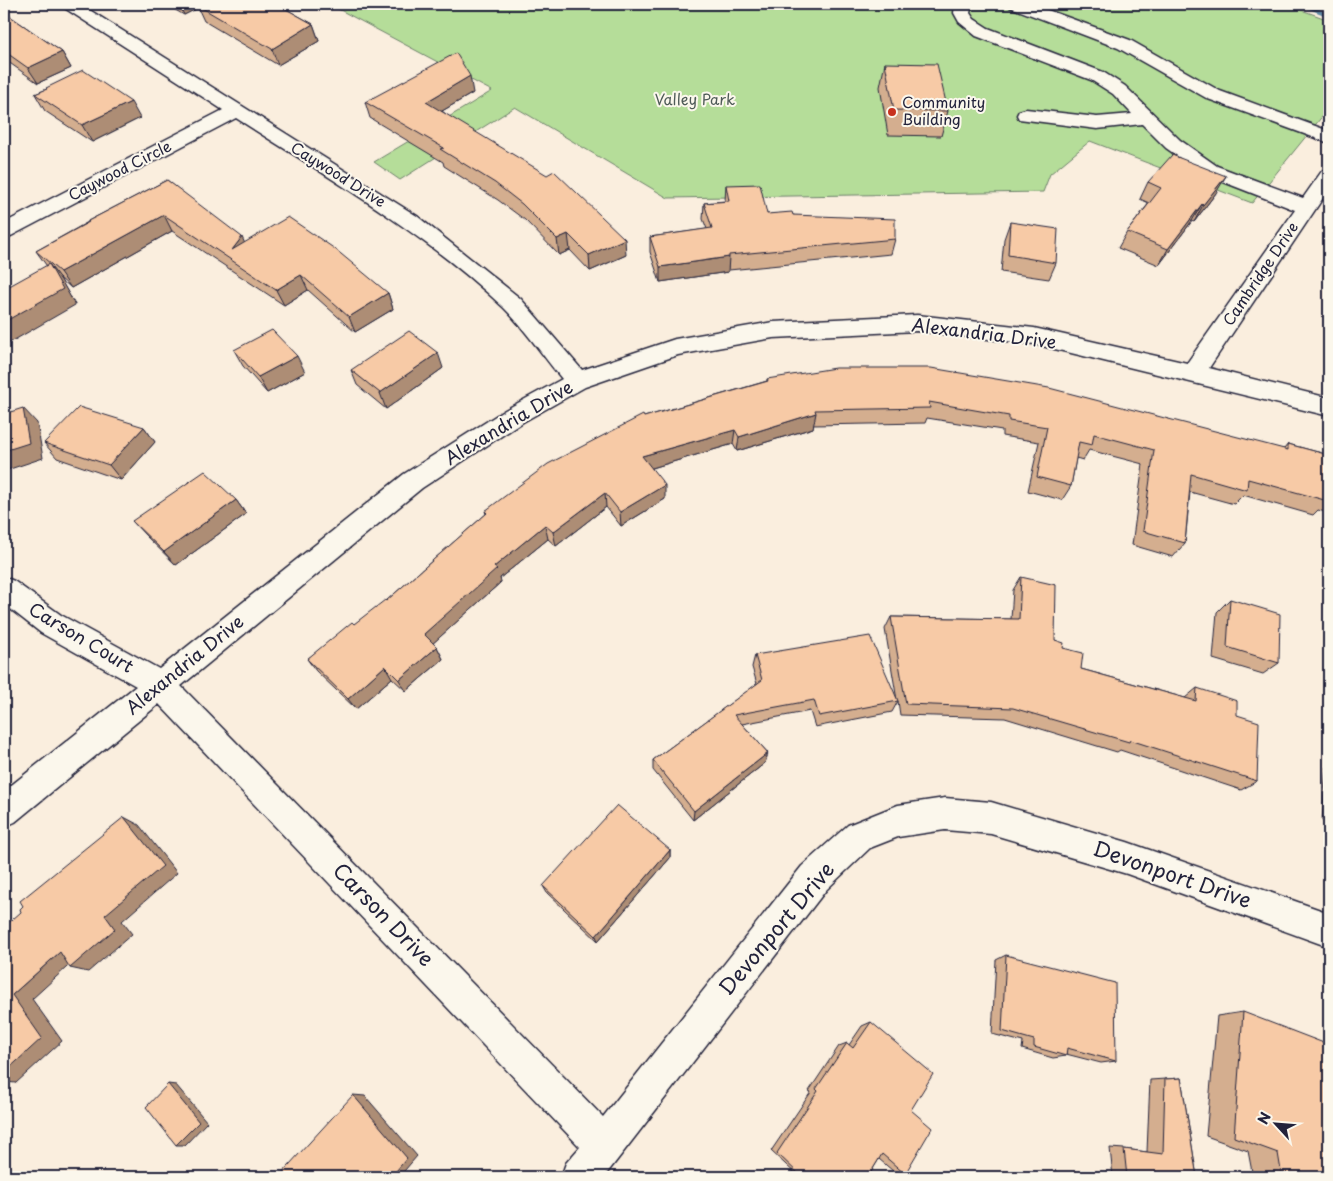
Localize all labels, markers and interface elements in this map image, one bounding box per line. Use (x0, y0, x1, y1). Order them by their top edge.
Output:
park label: Valley Park (655, 87, 735, 110)
place label: Community Building (902, 90, 985, 130)
marker: Community Building (886, 106, 898, 118)
street label: Caywood Circle (64, 134, 175, 206)
street label: Caywood Drive (287, 135, 391, 212)
street label: Cambridge Drive (1216, 217, 1303, 330)
street label: Alexandria Drive (910, 310, 1058, 355)
street label: Alexandria Drive (439, 373, 577, 471)
street label: Carson Court (24, 595, 139, 679)
street label: Alexandria Drive (119, 608, 249, 720)
street label: Devonport Drive (1089, 831, 1256, 915)
street label: Carson Drive (326, 854, 442, 973)
street label: Devonport Drive (710, 854, 841, 1001)
north arrow (1250, 1098, 1300, 1148)
text: N (1252, 1108, 1276, 1128)

